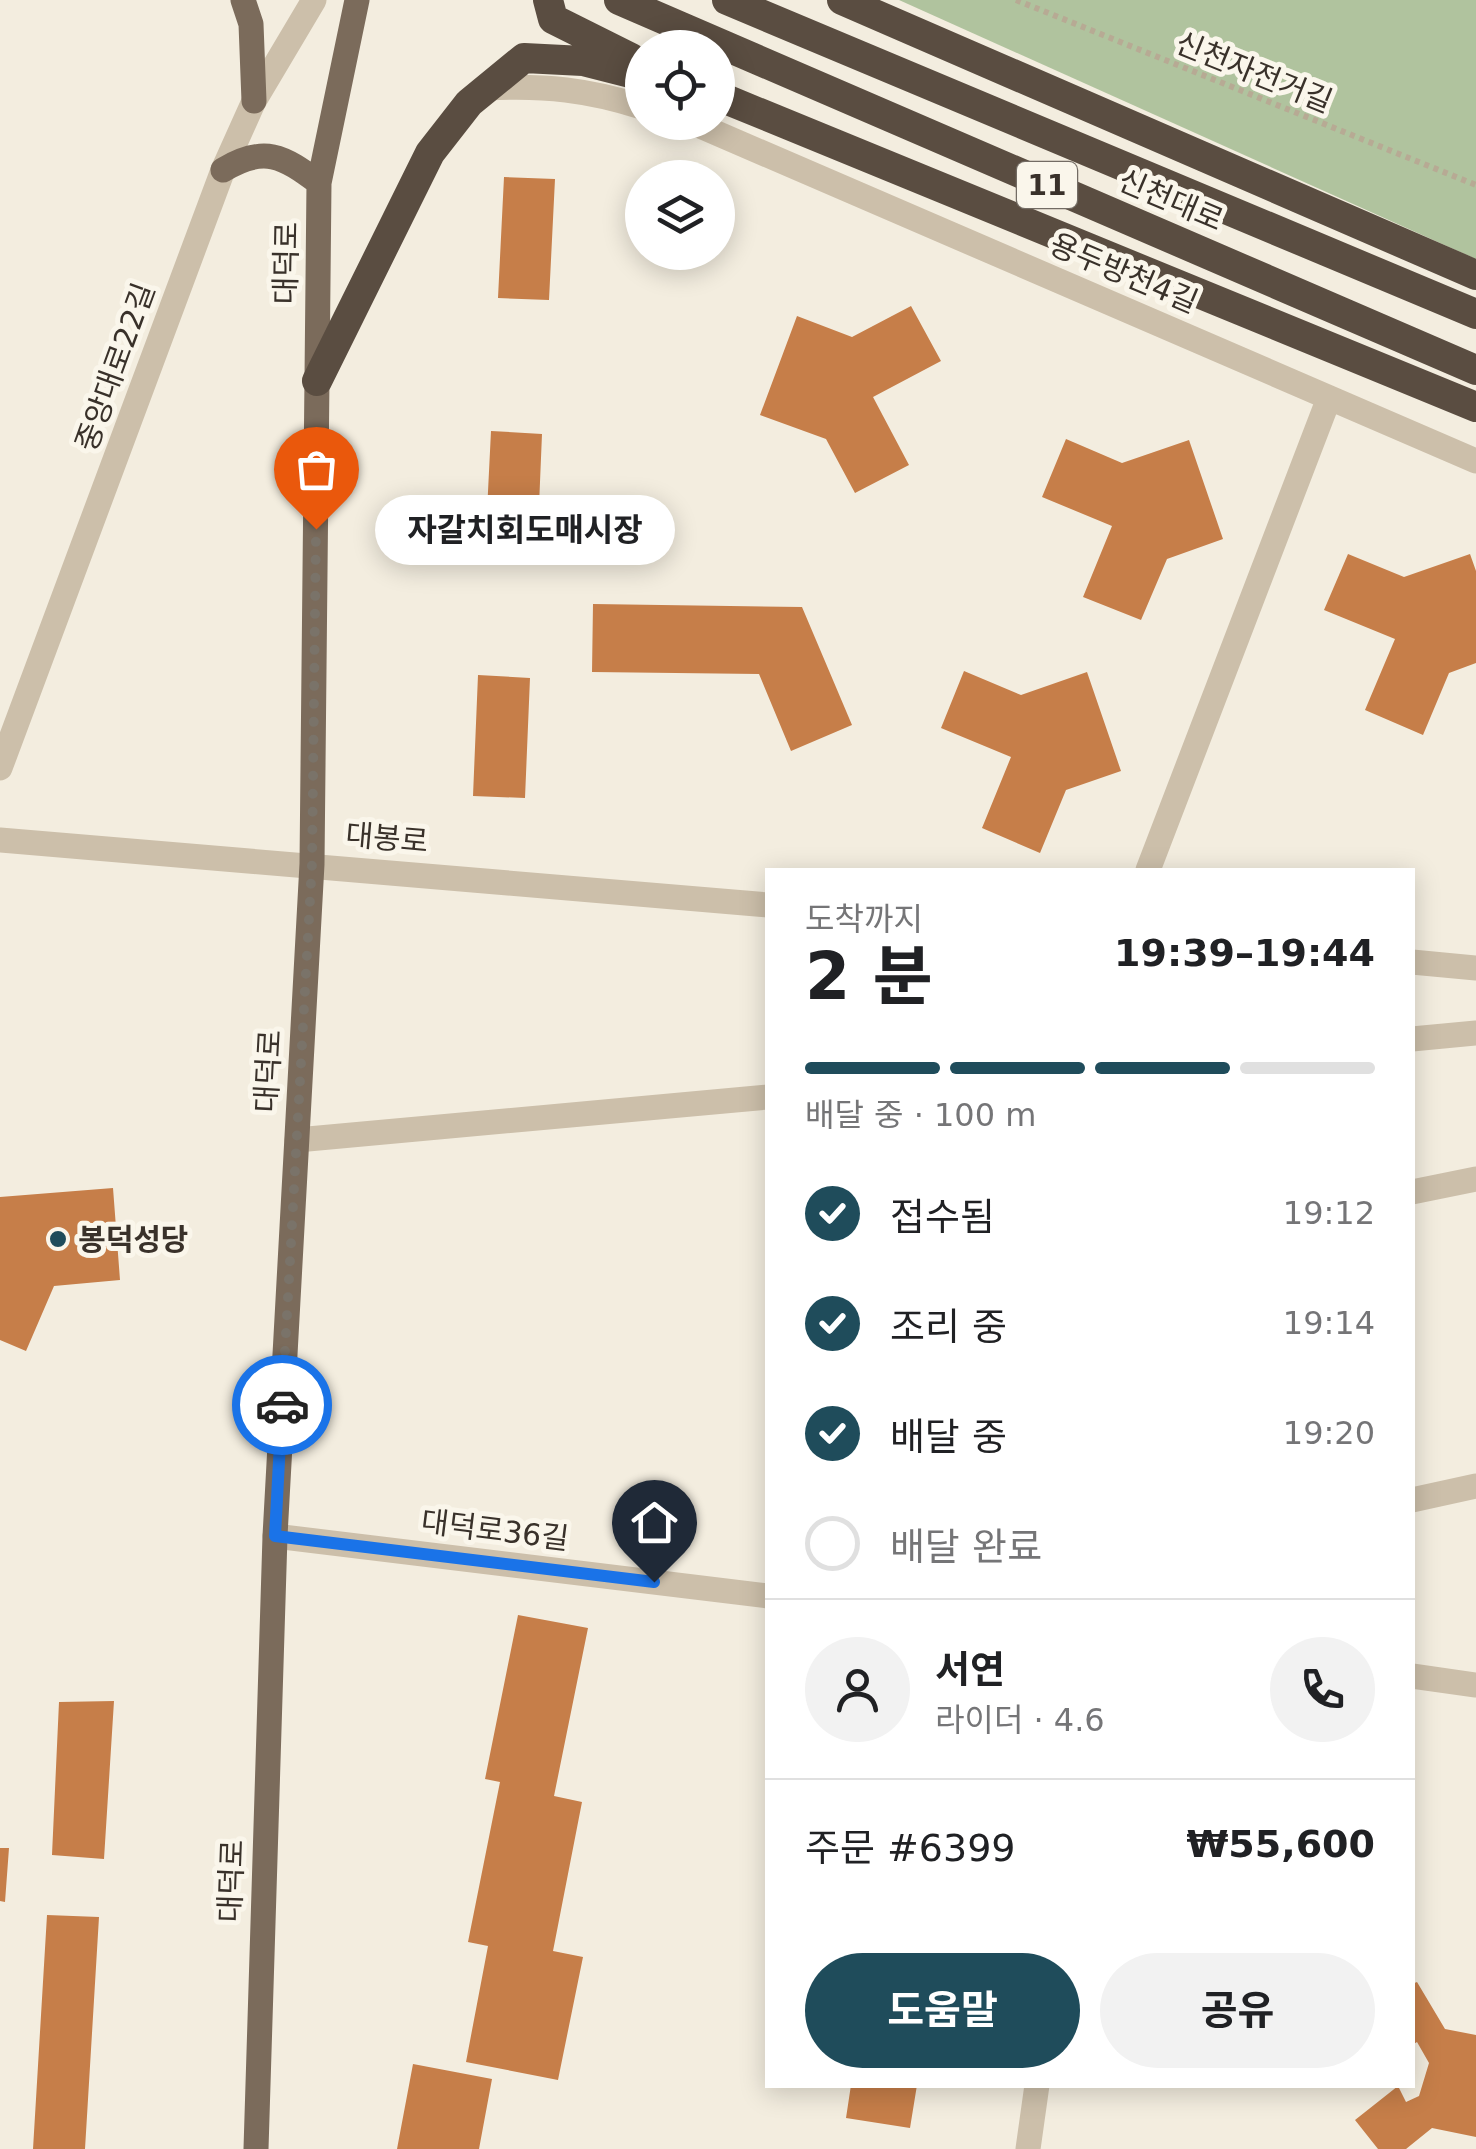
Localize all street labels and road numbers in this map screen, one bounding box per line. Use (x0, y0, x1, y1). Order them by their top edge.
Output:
street label: 신천자전거길 (1171, 25, 1337, 119)
road number: 11 (1017, 162, 1077, 208)
street label: 신천대로 (1113, 162, 1229, 238)
street label: 대덕로 (268, 221, 304, 305)
street label: 용두방천4길 (1045, 226, 1203, 320)
street label: 중앙대로22길 (68, 278, 162, 456)
street label: 대봉로 (344, 817, 430, 859)
street label: 대덕로 (248, 1029, 288, 1113)
street label: 대덕로36길 (419, 1504, 571, 1556)
street label: 대덕로 (212, 1839, 250, 1923)

